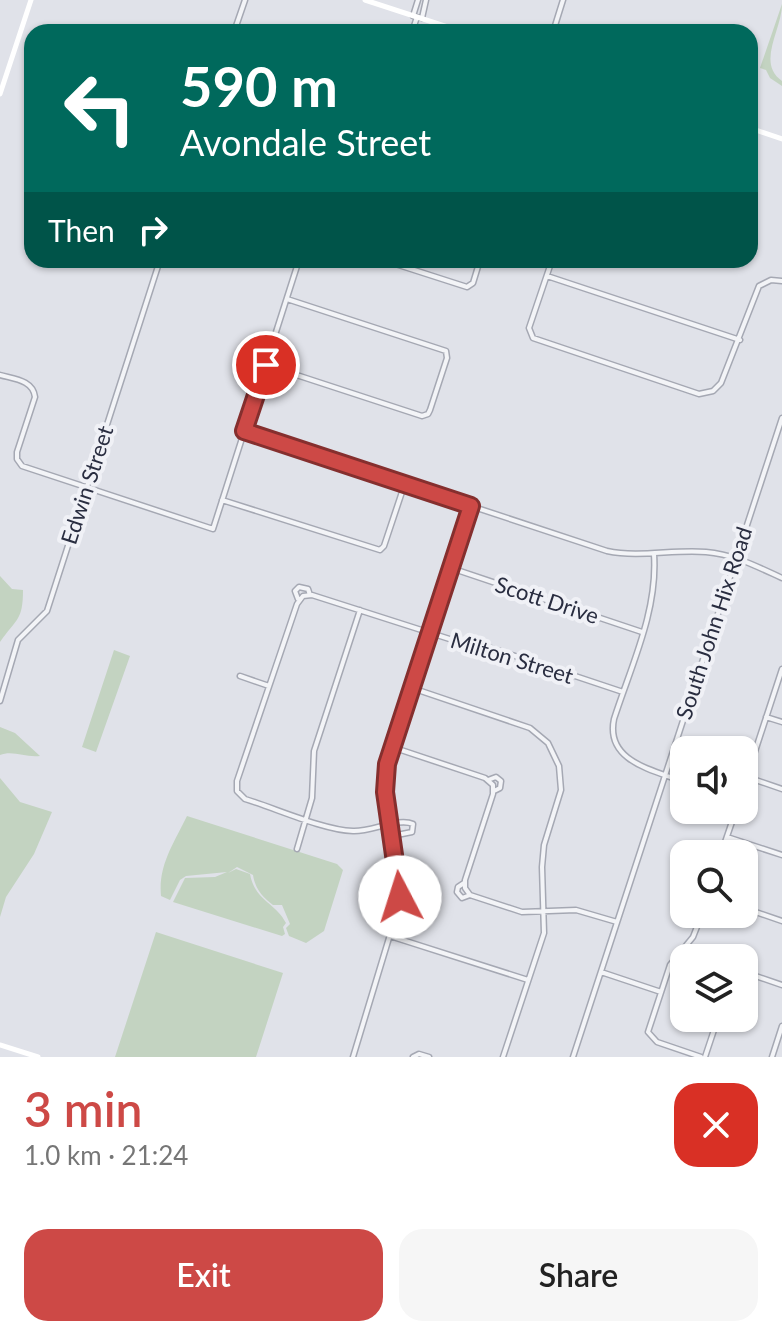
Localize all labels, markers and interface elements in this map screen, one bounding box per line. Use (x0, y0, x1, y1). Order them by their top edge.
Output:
text: 590 m (180, 52, 338, 119)
icon: left (48, 56, 152, 160)
text: Avondale Street (180, 120, 431, 164)
icon: right (131, 208, 175, 252)
text: Then (48, 212, 115, 248)
pin (232, 331, 300, 399)
icon: arrive (244, 343, 288, 387)
street label: Edwin Street (55, 422, 118, 547)
street label: South John Hix Road (670, 523, 757, 722)
street label: Scott Drive (492, 570, 602, 629)
street label: Milton Street (448, 626, 577, 689)
map controls (670, 736, 758, 1032)
button: sound (670, 736, 758, 824)
button: search (670, 840, 758, 928)
position arrow (358, 855, 442, 939)
button: layers (670, 944, 758, 1032)
text: 3 min (24, 1080, 142, 1137)
button: close (674, 1083, 758, 1167)
text: 1.0 km · 21:24 (24, 1139, 188, 1171)
button: Exit (24, 1229, 383, 1321)
button: Share (399, 1229, 758, 1321)

